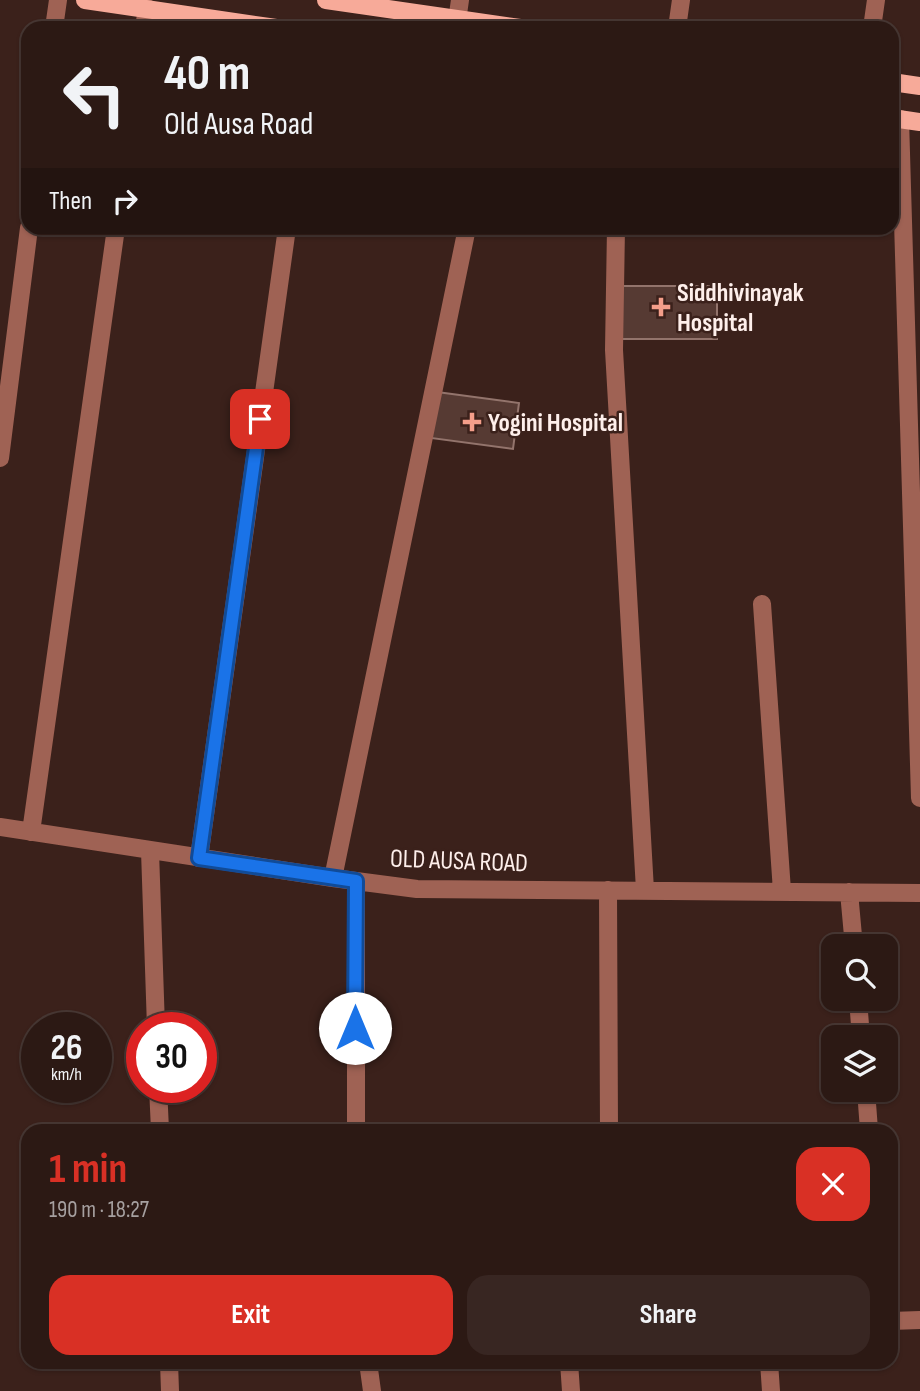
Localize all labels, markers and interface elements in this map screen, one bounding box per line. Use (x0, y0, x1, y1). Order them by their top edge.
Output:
text: 40 m (164, 45, 250, 104)
icon: left (49, 49, 140, 140)
text: Old Ausa Road (164, 105, 313, 144)
icon: right (106, 182, 144, 220)
text: Then (49, 186, 92, 217)
place label: Siddhivinayak Hospital (677, 278, 804, 339)
marker: Siddhivinayak Hospital (651, 297, 671, 317)
pin (230, 389, 290, 449)
icon: arrive (241, 400, 279, 438)
place label: Yogini Hospital (488, 408, 623, 439)
marker: Yogini Hospital (462, 412, 482, 432)
street label: OLD AUSA ROAD (389, 844, 528, 879)
map controls (821, 934, 898, 1102)
button: search (821, 934, 898, 1011)
position arrow (318, 991, 392, 1065)
speed limit sign: 30 (126, 1012, 217, 1103)
button: layers (821, 1025, 898, 1102)
text: 26 (51, 1027, 82, 1070)
text: km/h (51, 1064, 82, 1085)
text: 1 min (49, 1144, 127, 1195)
button: close (796, 1147, 870, 1221)
text: 190 m · 18:27 (49, 1196, 149, 1224)
button: Exit (49, 1275, 453, 1355)
button: Share (467, 1275, 870, 1355)

